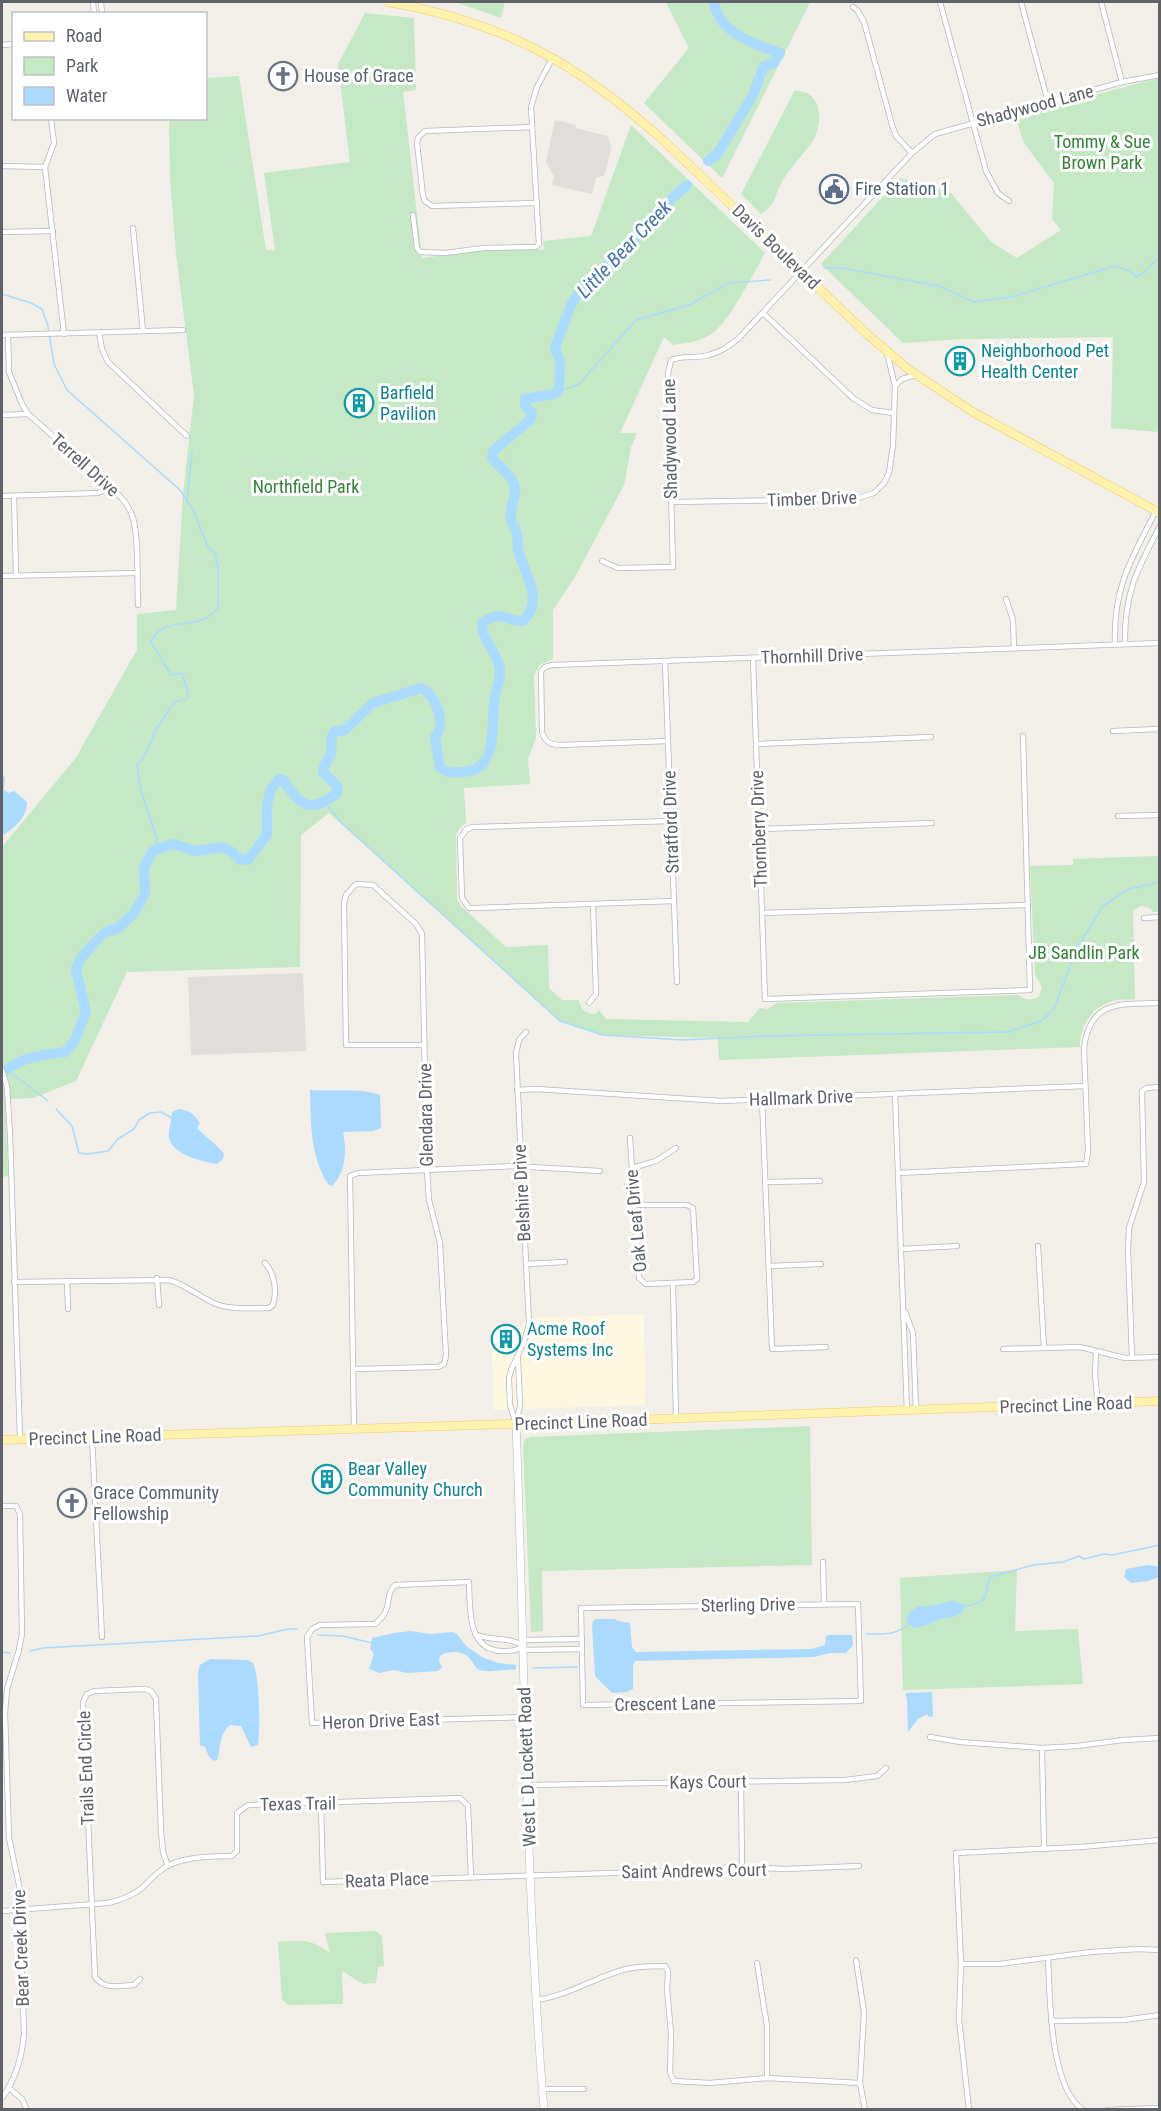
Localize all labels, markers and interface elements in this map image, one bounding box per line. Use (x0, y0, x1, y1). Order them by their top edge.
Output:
legend (12, 12, 207, 120)
text: Road (66, 25, 102, 46)
text: Park (66, 55, 98, 76)
church icon: House of Grace (267, 60, 299, 92)
place label: House of Grace (304, 65, 414, 86)
street label: Shadywood Lane (974, 80, 1096, 131)
text: Water (66, 85, 108, 106)
park label: Tommy & Sue Brown Park (1054, 131, 1150, 173)
public building icon: Fire Station 1 (818, 173, 850, 205)
place label: Fire Station 1 (855, 178, 949, 199)
water label: Little Bear Creek (571, 194, 677, 303)
street label: Davis Boulevard (728, 200, 824, 294)
place label: Neighborhood Pet Health Center (981, 340, 1109, 382)
building icon: Neighborhood Pet Health Center (944, 345, 976, 377)
street label: Shadywood Lane (658, 379, 681, 499)
place label: Barfield Pavilion (380, 382, 436, 424)
building icon: Barfield Pavilion (343, 387, 375, 419)
street label: Terrell Drive (47, 429, 124, 501)
park label: Northfield Park (253, 476, 359, 497)
street label: Timber Drive (767, 486, 857, 511)
street label: Thornhill Drive (760, 643, 864, 668)
street label: Stratford Drive (658, 770, 683, 874)
street label: Thornberry Drive (746, 770, 771, 888)
park label: JB Sandlin Park (1028, 942, 1140, 963)
street label: Glendara Drive (414, 1063, 437, 1167)
street label: Hallmark Drive (749, 1085, 853, 1110)
street label: Belshire Drive (508, 1144, 535, 1242)
street label: Oak Leaf Drive (621, 1169, 650, 1273)
place label: Acme Roof Systems Inc (527, 1318, 613, 1360)
building icon: Acme Roof Systems Inc (490, 1323, 522, 1355)
street label: Precinct Line Road (999, 1392, 1133, 1417)
street label: Precinct Line Road (514, 1409, 648, 1434)
street label: Precinct Line Road (28, 1424, 162, 1449)
place label: Bear Valley Community Church (348, 1458, 483, 1500)
building icon: Bear Valley Community Church (311, 1463, 343, 1495)
place label: Grace Community Fellowship (93, 1482, 219, 1524)
church icon: Grace Community Fellowship (56, 1487, 88, 1519)
street label: Sterling Drive (701, 1593, 795, 1616)
street label: West L D Lockett Road (513, 1687, 540, 1847)
street label: Crescent Lane (614, 1692, 716, 1715)
street label: Heron Drive East (322, 1708, 440, 1733)
street label: Trails End Circle (73, 1711, 98, 1826)
street label: Kays Court (669, 1770, 747, 1793)
street label: Texas Trail (260, 1792, 336, 1815)
street label: Saint Andrews Court (621, 1859, 767, 1882)
street label: Reata Place (345, 1868, 429, 1891)
street label: Bear Creek Drive (8, 1889, 33, 2007)

